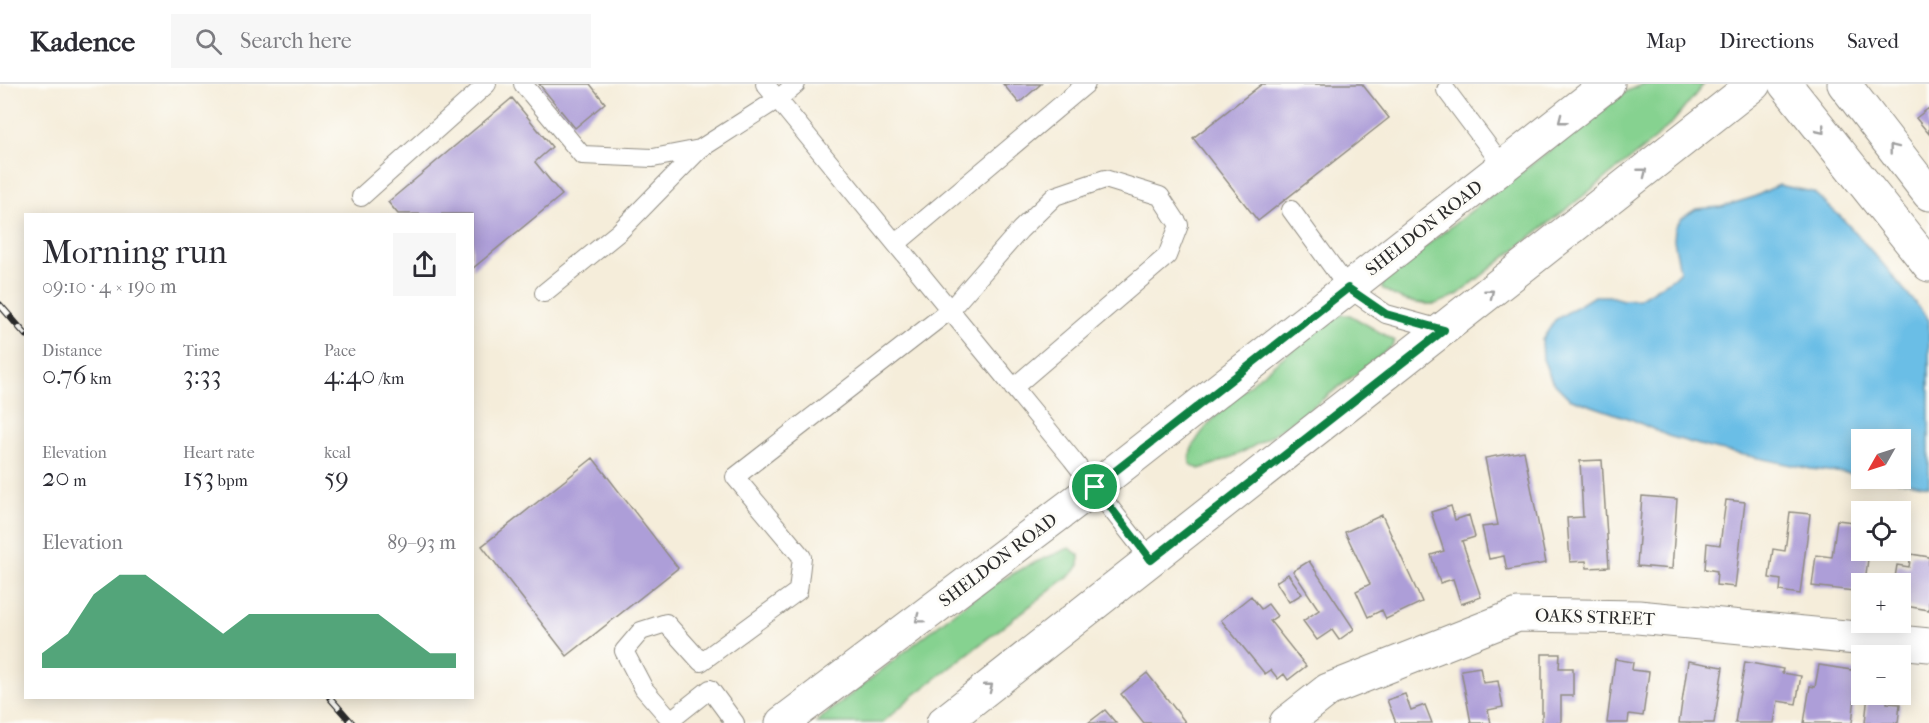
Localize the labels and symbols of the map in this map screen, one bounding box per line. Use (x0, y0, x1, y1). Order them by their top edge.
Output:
one-way arrow (1558, 113, 1569, 124)
one-way arrow (1814, 123, 1825, 134)
one-way arrow (1890, 144, 1901, 155)
one-way arrow (1636, 169, 1647, 180)
street label: SHELDON ROAD (1362, 176, 1487, 281)
one-way arrow (1483, 290, 1494, 301)
north arrow (1851, 429, 1911, 489)
pin (1069, 461, 1120, 512)
street label: SHELDON ROAD (935, 509, 1062, 612)
street label: OAKS STREET (1534, 605, 1656, 630)
one-way arrow (915, 612, 926, 623)
one-way arrow (982, 683, 993, 694)

